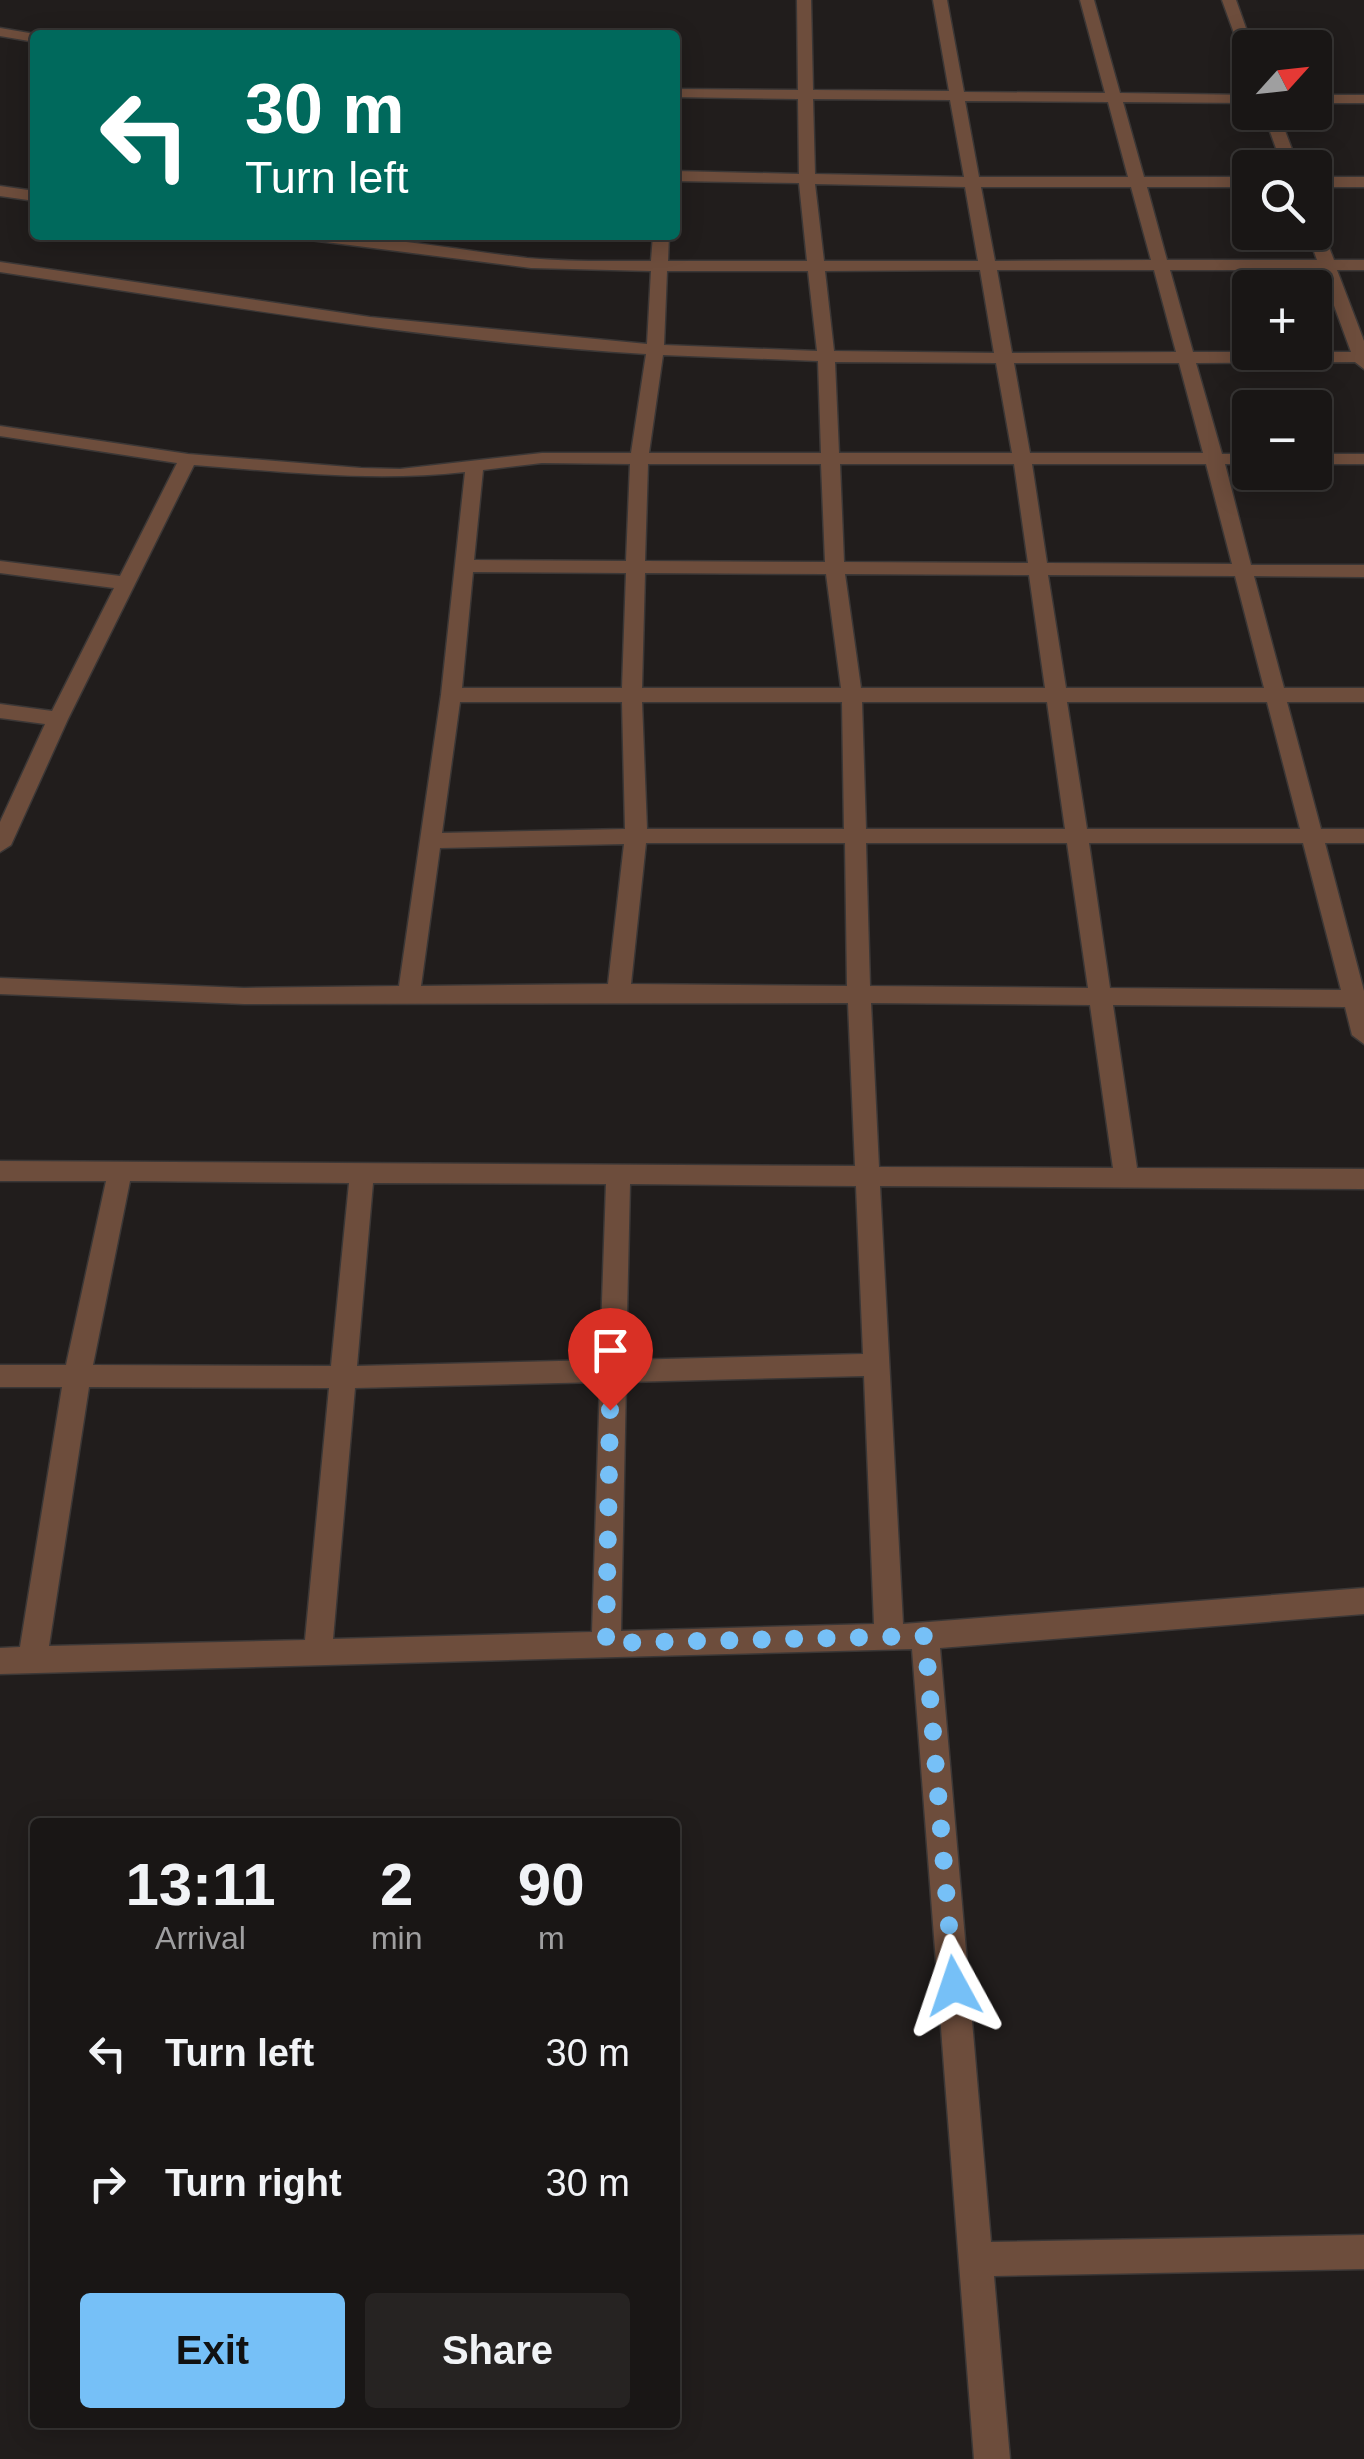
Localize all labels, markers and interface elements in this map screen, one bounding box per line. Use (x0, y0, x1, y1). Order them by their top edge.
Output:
north arrow (1232, 30, 1332, 130)
map controls (1232, 30, 1332, 490)
icon: left (80, 70, 210, 200)
text: 30 m (245, 70, 405, 148)
button: search (1232, 150, 1332, 250)
text: Turn left (245, 152, 408, 203)
button: + (1232, 270, 1332, 370)
button: − (1232, 390, 1332, 490)
pin (568, 1308, 653, 1411)
icon: arrive (583, 1323, 638, 1378)
text: 13:11 (125, 1851, 276, 1918)
text: 2 (380, 1851, 413, 1918)
text: 90 (518, 1851, 585, 1918)
text: Arrival (155, 1920, 246, 1956)
text: min (371, 1920, 422, 1956)
text: m (538, 1920, 565, 1956)
position arrow (902, 1934, 1006, 2038)
icon: left (80, 2026, 135, 2081)
text: Turn left (165, 2032, 314, 2074)
text: 30 m (546, 2032, 630, 2074)
icon: right (80, 2156, 135, 2211)
text: Turn right (165, 2162, 342, 2204)
text: 30 m (546, 2162, 630, 2204)
button: Exit (80, 2293, 345, 2408)
button: Share (365, 2293, 630, 2408)

